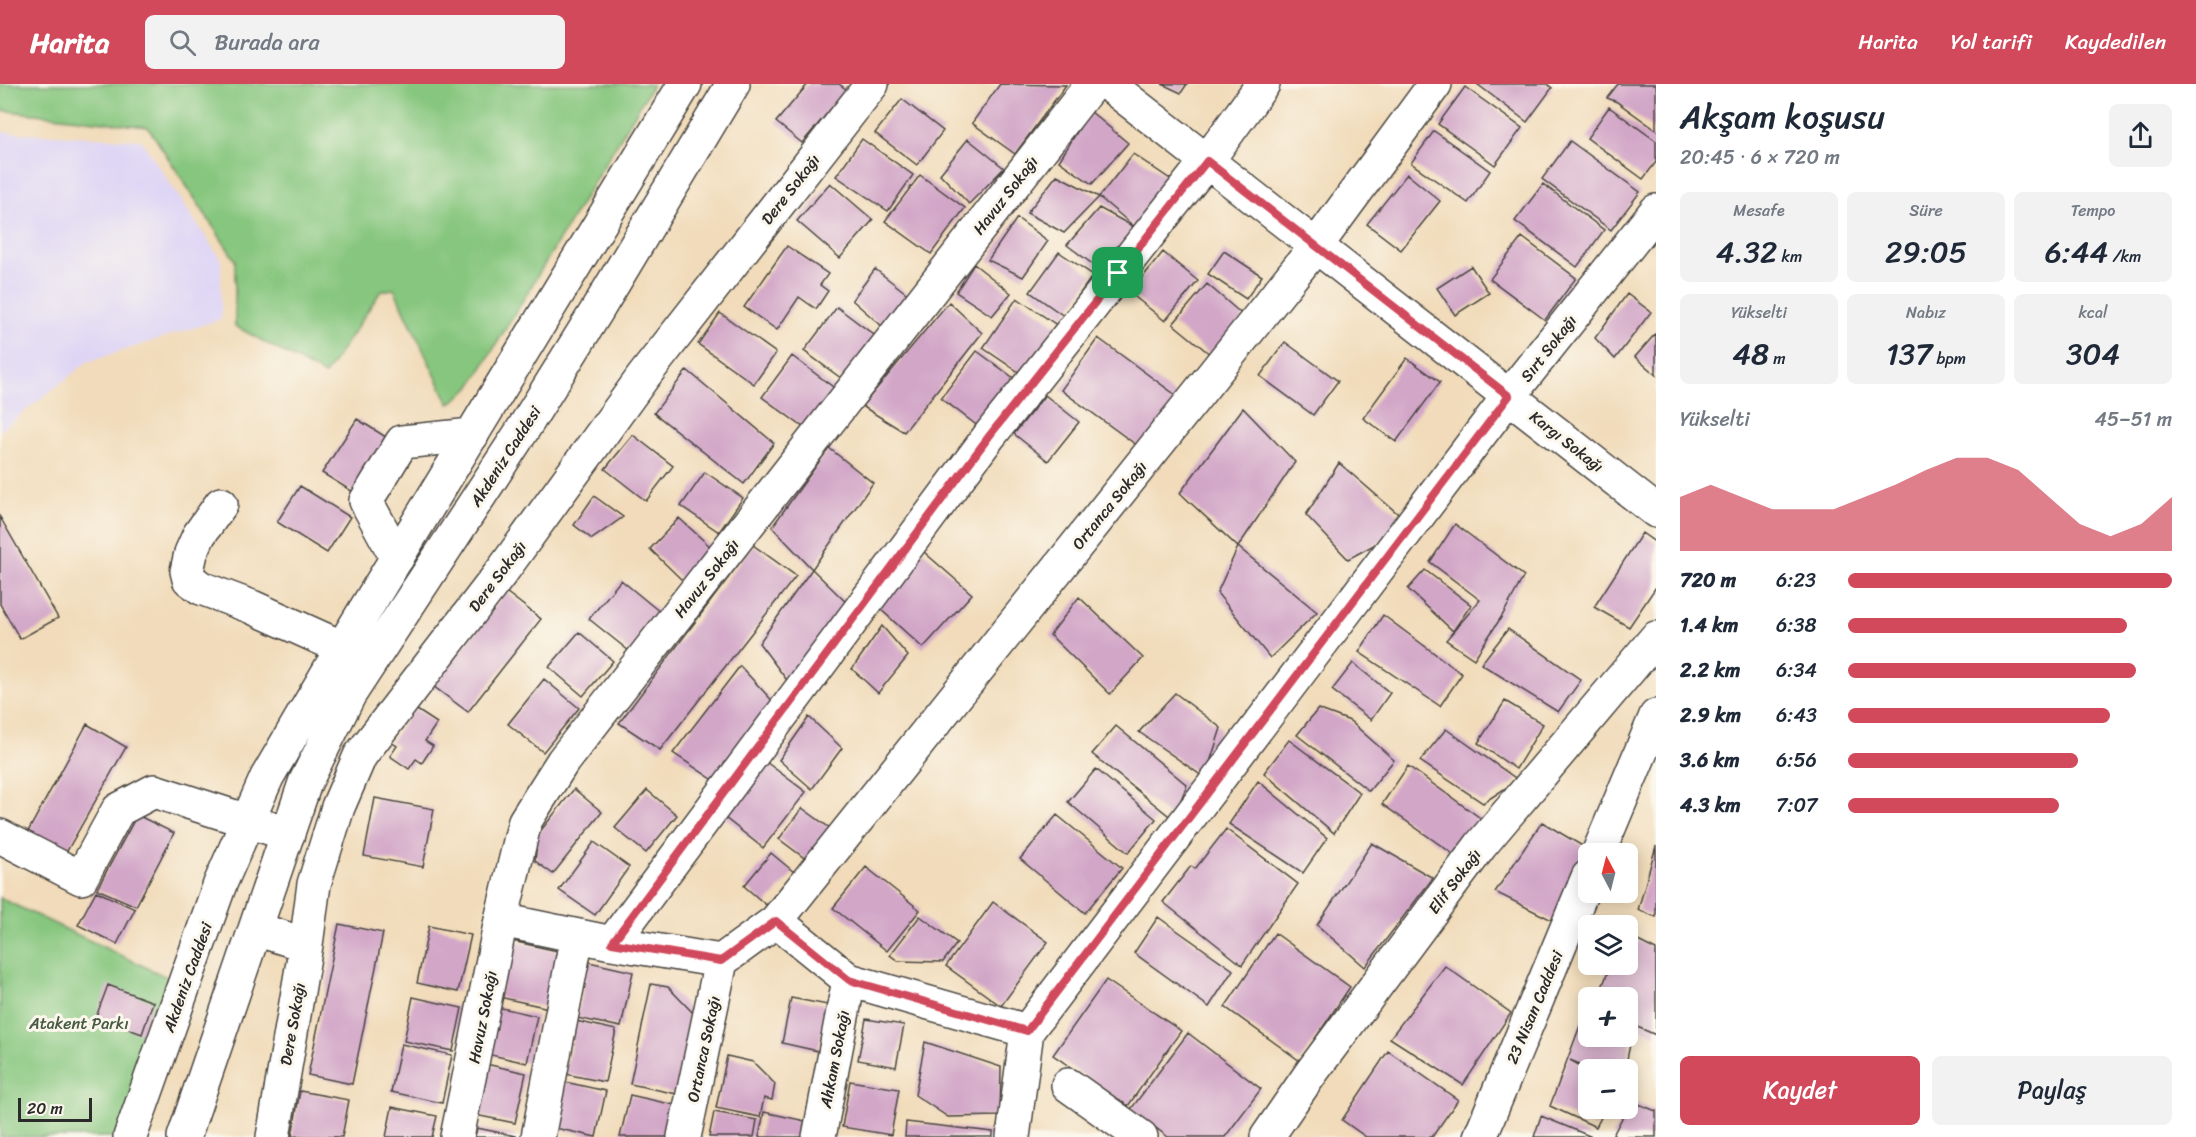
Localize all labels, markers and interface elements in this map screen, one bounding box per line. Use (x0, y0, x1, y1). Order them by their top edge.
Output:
search box (145, 15, 565, 69)
text: Harita (30, 18, 109, 67)
text: Burada ara (214, 23, 320, 62)
text: Harita (1858, 23, 1918, 61)
text: Yol tarifi (1951, 23, 2032, 61)
text: Kaydedilen (2065, 23, 2166, 61)
icon: search (166, 26, 199, 59)
text: Akşam koşusu (1680, 88, 1885, 146)
button: share (2109, 104, 2172, 167)
text: 20:45 · 6 × 720 m (1680, 140, 1840, 175)
street label: Dere Sokağı (753, 147, 828, 231)
street label: Havuz Sokağı (965, 149, 1046, 241)
text: Mesafe (1733, 196, 1785, 225)
text: Süre (1909, 196, 1943, 225)
text: Tempo (2071, 196, 2115, 225)
text: 4.32 (1716, 225, 1777, 279)
text: 29:05 (1885, 225, 1967, 279)
text: 6:44 (2045, 225, 2108, 279)
text: km (1777, 242, 1802, 271)
text: /km (2108, 242, 2141, 271)
pin (1092, 247, 1143, 298)
icon: arrive (1101, 256, 1134, 289)
text: Yükselti (1731, 298, 1787, 327)
text: Nabız (1906, 298, 1946, 327)
text: kcal (2078, 298, 2108, 327)
street label: Sırt Sokağı (1513, 308, 1584, 389)
text: 48 (1732, 327, 1769, 381)
text: 137 (1886, 327, 1932, 381)
text: 304 (2066, 327, 2120, 381)
text: m (1769, 344, 1786, 373)
text: bpm (1932, 344, 1966, 373)
street label: Akdeniz Caddesi (461, 400, 549, 513)
text: Yükselti (1680, 402, 1750, 437)
text: 45–51 m (2095, 402, 2172, 437)
street label: Kargı Sokağı (1523, 403, 1610, 480)
street label: Ortanca Sokağı (1064, 454, 1155, 556)
street label: Havuz Sokağı (666, 532, 747, 624)
street label: Dere Sokağı (461, 534, 534, 618)
text: 720 m (1680, 563, 1736, 598)
text: 6:23 (1776, 563, 1816, 598)
text: 1.4 km (1680, 608, 1738, 643)
text: 6:38 (1776, 608, 1816, 643)
text: 2.2 km (1680, 653, 1740, 688)
text: 6:34 (1776, 653, 1817, 688)
text: 2.9 km (1680, 698, 1741, 733)
text: 6:43 (1776, 698, 1817, 733)
text: 3.6 km (1680, 743, 1740, 778)
text: 6:56 (1776, 743, 1817, 778)
text: 4.3 km (1680, 788, 1741, 823)
text: 7:07 (1776, 788, 1818, 823)
street label: Elif Sokağı (1420, 842, 1489, 920)
north arrow (1578, 843, 1638, 903)
map controls (1578, 843, 1638, 1119)
button: layers (1578, 915, 1638, 975)
street label: Akdeniz Caddesi (154, 917, 221, 1037)
street label: 23 Nisan Caddesi (1498, 945, 1572, 1068)
street label: Havuz Sokağı (459, 968, 506, 1066)
street label: Dere Sokağı (271, 980, 314, 1068)
button: + (1578, 987, 1638, 1047)
street label: Ortanca Sokağı (678, 993, 729, 1105)
street label: Ahkam Sokağı (811, 1008, 858, 1111)
park label: Atakent Parkı (28, 1009, 129, 1038)
button: Kaydet (1680, 1056, 1920, 1125)
button: Paylaş (1932, 1056, 2172, 1125)
button: − (1578, 1059, 1638, 1119)
text: 20 m (27, 1094, 63, 1123)
scale bar (18, 1095, 92, 1122)

